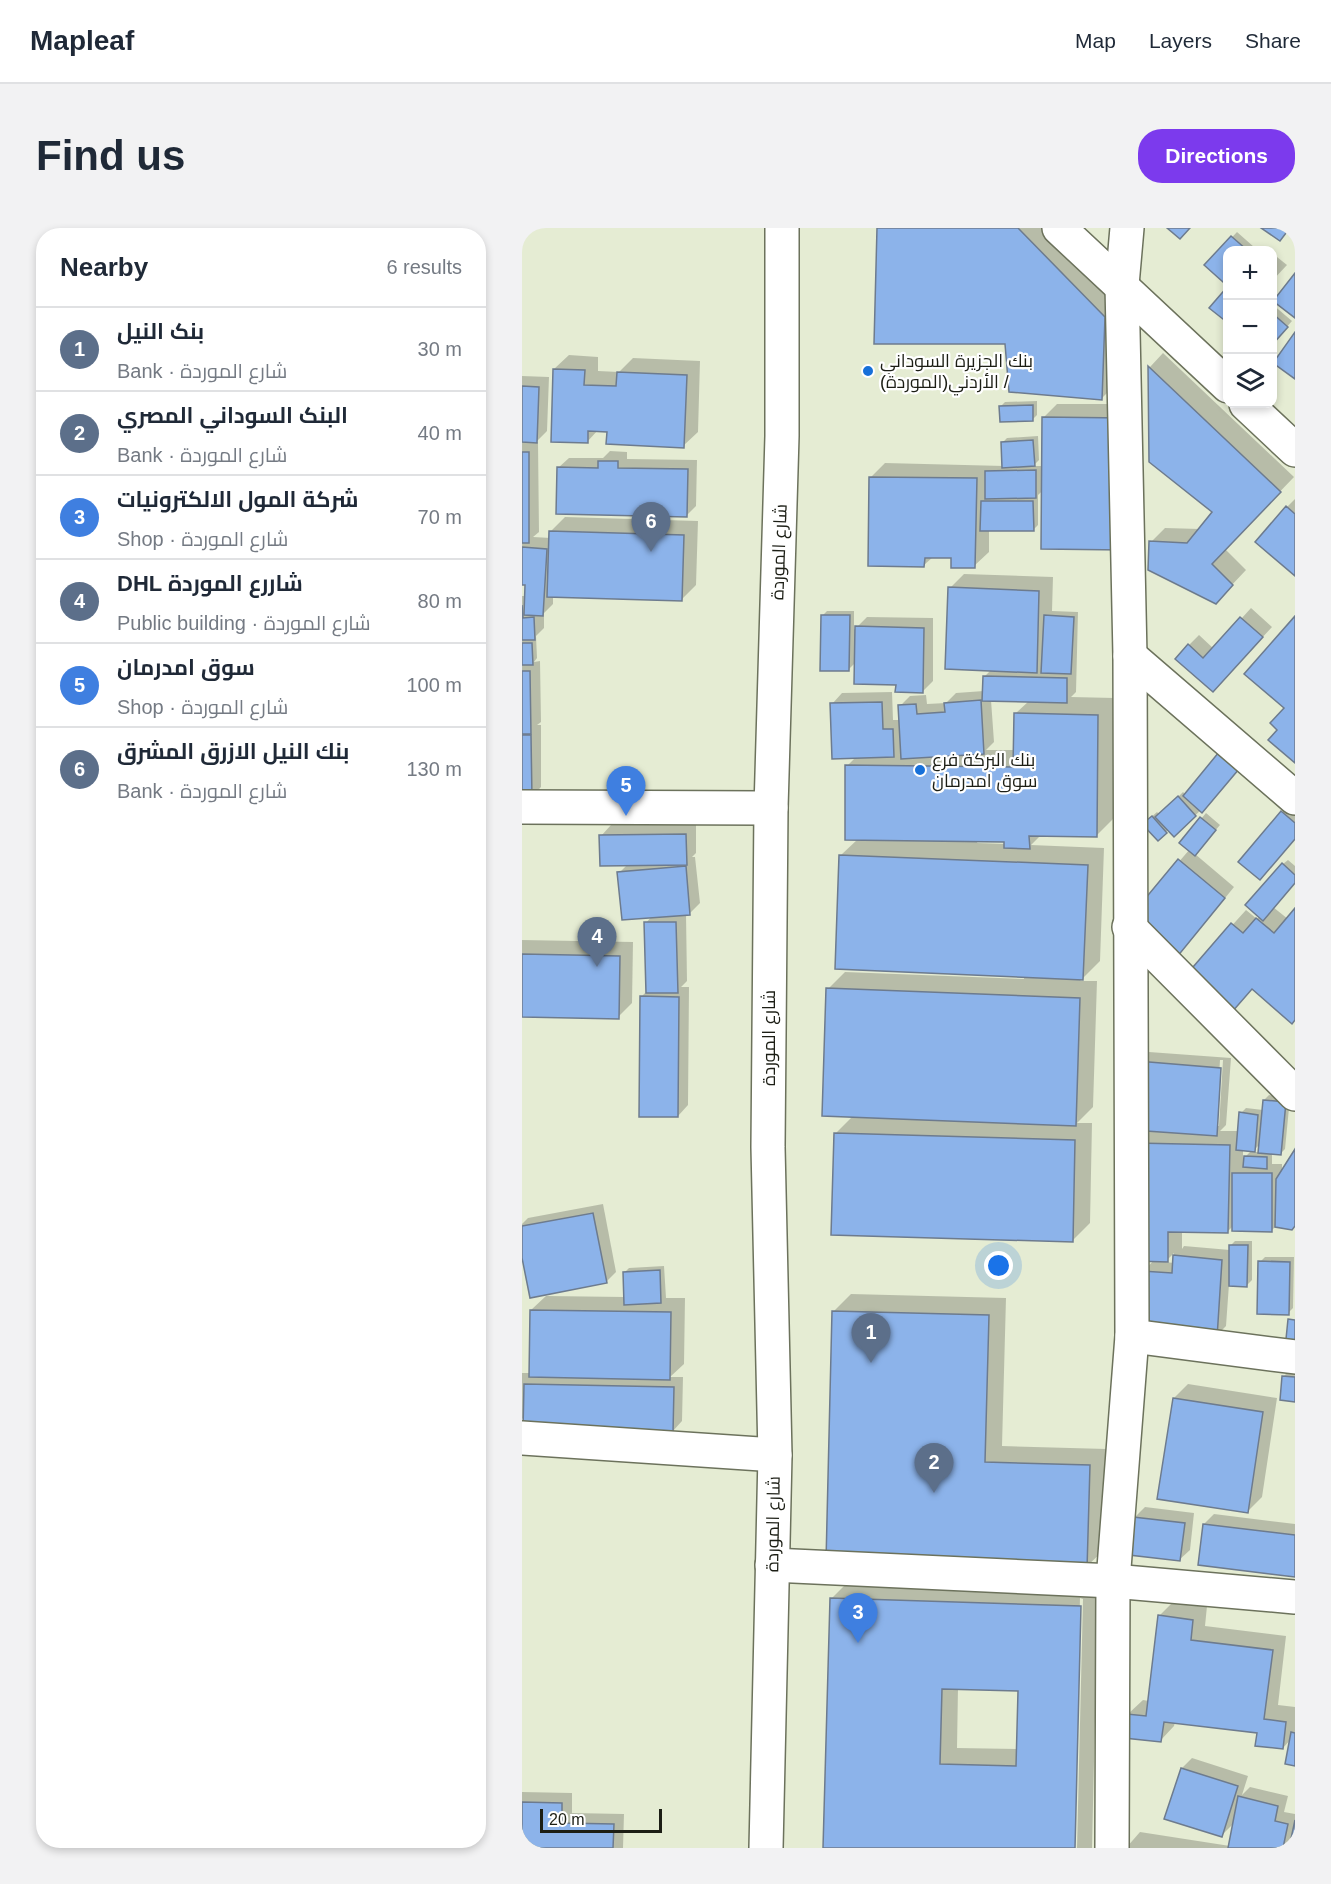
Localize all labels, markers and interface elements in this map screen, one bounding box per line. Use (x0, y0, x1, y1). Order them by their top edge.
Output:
text: Mapleaf (30, 25, 134, 56)
text: Map (1075, 29, 1116, 52)
text: Layers (1149, 29, 1212, 52)
text: Share (1245, 29, 1301, 52)
button: Directions (1138, 129, 1295, 183)
text: Find us (36, 132, 185, 179)
map controls (1223, 246, 1277, 408)
button: + (1223, 246, 1277, 300)
text: Nearby (60, 252, 148, 282)
text: 6 results (386, 256, 462, 278)
button: − (1223, 300, 1277, 354)
text: بنک النيل (117, 319, 204, 344)
text: 1 (74, 338, 85, 360)
text: 30 m (418, 338, 462, 360)
place label: بنك الجزيرة السوداني الأردني(الموردة) / (880, 351, 1033, 396)
button: layers (1223, 354, 1277, 408)
text: Bank · شارع الموردة (117, 360, 287, 382)
marker: بنك الجزيرة السوداني الأردني(الموردة) / (861, 364, 875, 378)
text: البنک السوداني المصري (117, 403, 348, 428)
text: 2 (74, 422, 85, 444)
text: 40 m (418, 422, 462, 444)
text: Bank · شارع الموردة (117, 444, 287, 466)
text: شركة المول الالكترونيات (117, 487, 358, 512)
pin: 6 (632, 502, 670, 552)
street label: شارع الموردة (767, 504, 793, 600)
text: 3 (74, 506, 85, 528)
text: 70 m (418, 506, 462, 528)
text: Shop · شارع الموردة (117, 528, 288, 550)
text: DHL شاررع الموردة (117, 571, 303, 596)
text: 4 (74, 590, 85, 612)
text: 80 m (418, 590, 462, 612)
text: Public building · شارع الموردة (117, 612, 371, 634)
text: سوق امدرمان (117, 655, 255, 680)
text: 5 (74, 674, 85, 696)
text: 100 m (406, 674, 462, 696)
text: Shop · شارع الموردة (117, 696, 288, 718)
text: بنك النيل الازرق المشرق (117, 739, 350, 764)
place label: بنك البركة فرع سوق امدرمان (932, 750, 1037, 793)
text: 6 (74, 758, 85, 780)
text: 130 m (406, 758, 462, 780)
marker: بنك البركة فرع سوق امدرمان (913, 763, 927, 777)
pin: 5 (606, 766, 646, 816)
text: Bank · شارع الموردة (117, 780, 287, 802)
pin: 4 (578, 918, 616, 967)
street label: شارع الموردة (759, 990, 781, 1086)
your location (984, 1251, 1013, 1280)
pin: 1 (852, 1314, 890, 1363)
pin: 2 (914, 1444, 954, 1493)
street label: شارع الموردة (762, 1476, 786, 1572)
pin: 3 (838, 1594, 878, 1643)
scale bar (540, 1806, 662, 1834)
text: 20 m (549, 1811, 585, 1828)

